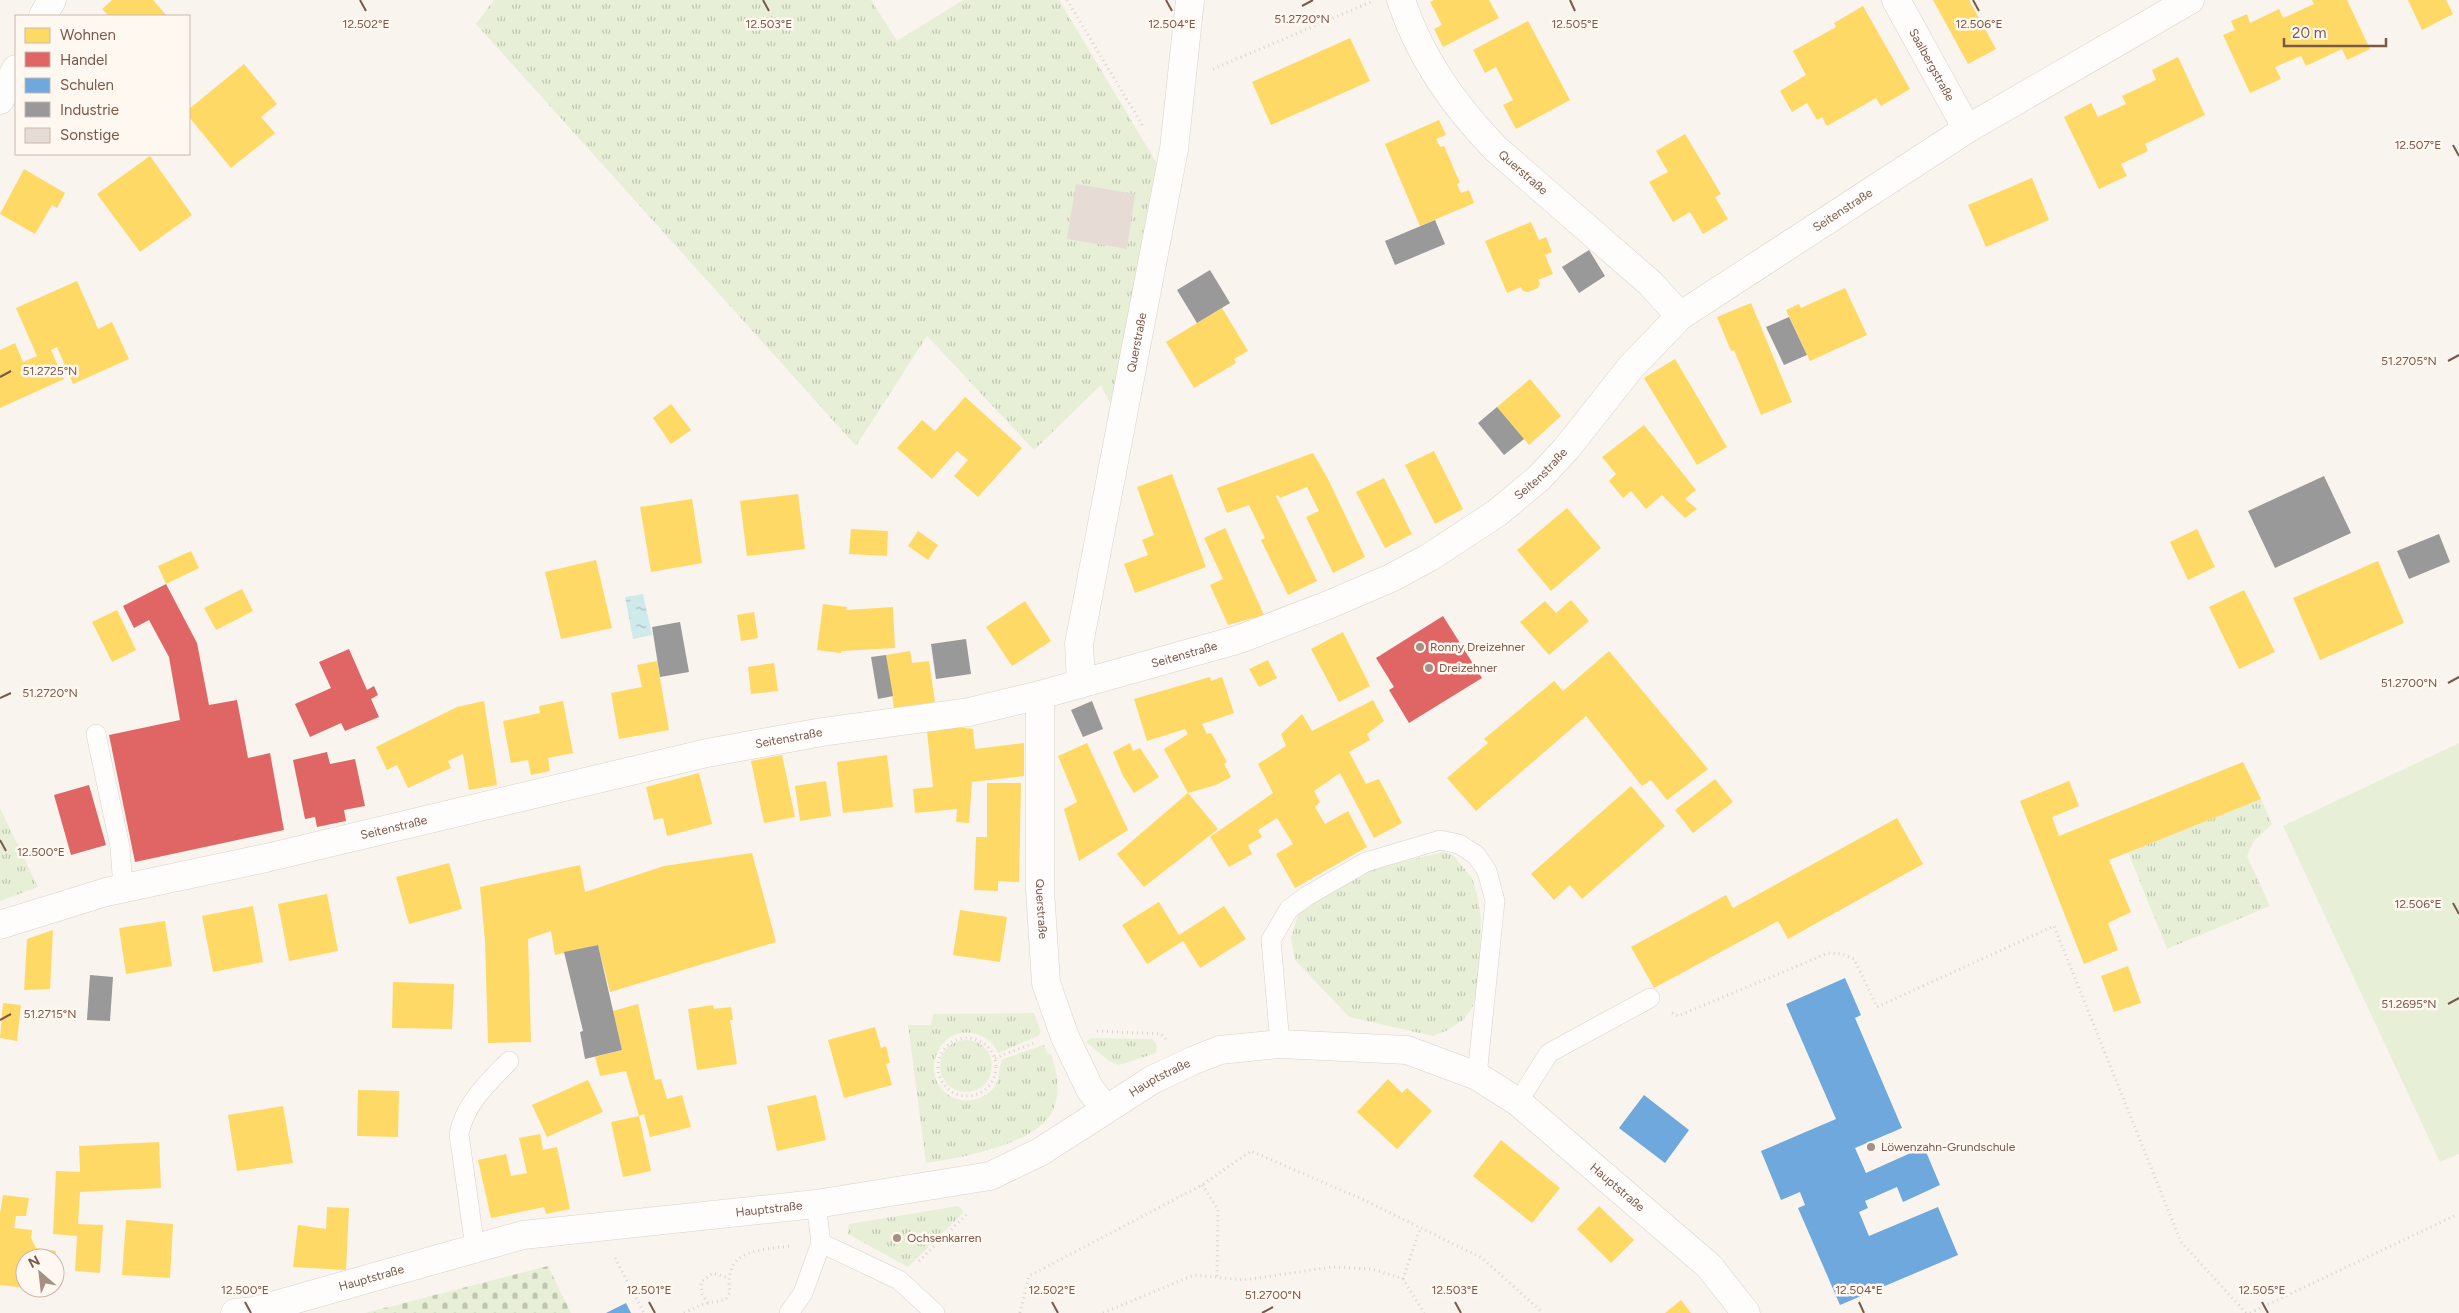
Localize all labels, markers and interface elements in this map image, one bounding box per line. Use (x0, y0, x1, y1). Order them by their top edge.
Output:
text: 51.2720°N (1274, 12, 1330, 26)
legend (15, 15, 190, 155)
scale bar (2284, 15, 2386, 47)
text: 12.502°E (343, 17, 390, 31)
text: 12.503°E (746, 17, 792, 31)
text: 12.504°E (1148, 17, 1196, 31)
text: 12.505°E (1551, 17, 1599, 31)
text: 12.506°E (1955, 17, 2003, 31)
text: 20 m (2292, 24, 2326, 42)
text: Wohnen (60, 26, 116, 44)
street label: Saalbergstraße (1906, 26, 1957, 104)
text: Handel (60, 51, 108, 69)
text: Schulen (60, 76, 114, 94)
text: Industrie (60, 101, 119, 119)
text: Sonstige (60, 126, 119, 144)
text: 12.507°E (2395, 138, 2441, 152)
street label: Querstraße (1496, 147, 1551, 198)
street label: Seitenstraße (1810, 185, 1875, 234)
street label: Querstraße (1124, 311, 1150, 374)
text: 51.2705°N (2381, 354, 2437, 368)
text: 51.2725°N (23, 364, 77, 378)
street label: Seitenstraße (1511, 445, 1570, 503)
street label: Seitenstraße (1150, 639, 1219, 671)
place label: Ronny Dreizehner (1430, 640, 1525, 654)
marker: Ronny Dreizehner (1414, 641, 1426, 653)
place label: Dreizehner (1439, 661, 1497, 675)
marker: Dreizehner (1423, 662, 1435, 674)
text: 51.2700°N (2381, 676, 2437, 690)
text: 51.2720°N (22, 686, 78, 700)
street label: Seitenstraße (754, 725, 824, 751)
street label: Seitenstraße (359, 813, 429, 842)
text: 12.500°E (17, 845, 65, 859)
street label: Querstraße (1033, 879, 1050, 940)
text: 12.506°E (2394, 897, 2442, 911)
text: 51.2695°N (2381, 997, 2437, 1011)
text: 51.2715°N (23, 1007, 77, 1021)
street label: Hauptstraße (1127, 1056, 1193, 1100)
place label: Löwenzahn-Grundschule (1881, 1140, 2016, 1154)
marker: Löwenzahn-Grundschule (1865, 1141, 1877, 1153)
street label: Hauptstraße (1587, 1160, 1648, 1215)
street label: Hauptstraße (735, 1198, 804, 1219)
place label: Ochsenkarren (907, 1231, 982, 1245)
marker: Ochsenkarren (891, 1232, 903, 1244)
north arrow (15, 1248, 65, 1298)
text: N (25, 1252, 43, 1272)
street label: Hauptstraße (337, 1262, 406, 1294)
text: 12.500°E (221, 1283, 269, 1297)
text: 12.501°E (626, 1283, 672, 1297)
text: 12.502°E (1029, 1283, 1076, 1297)
text: 12.503°E (1432, 1283, 1478, 1297)
text: 12.504°E (1835, 1283, 1883, 1297)
text: 12.505°E (2238, 1283, 2286, 1297)
text: 51.2700°N (1245, 1288, 1301, 1302)

